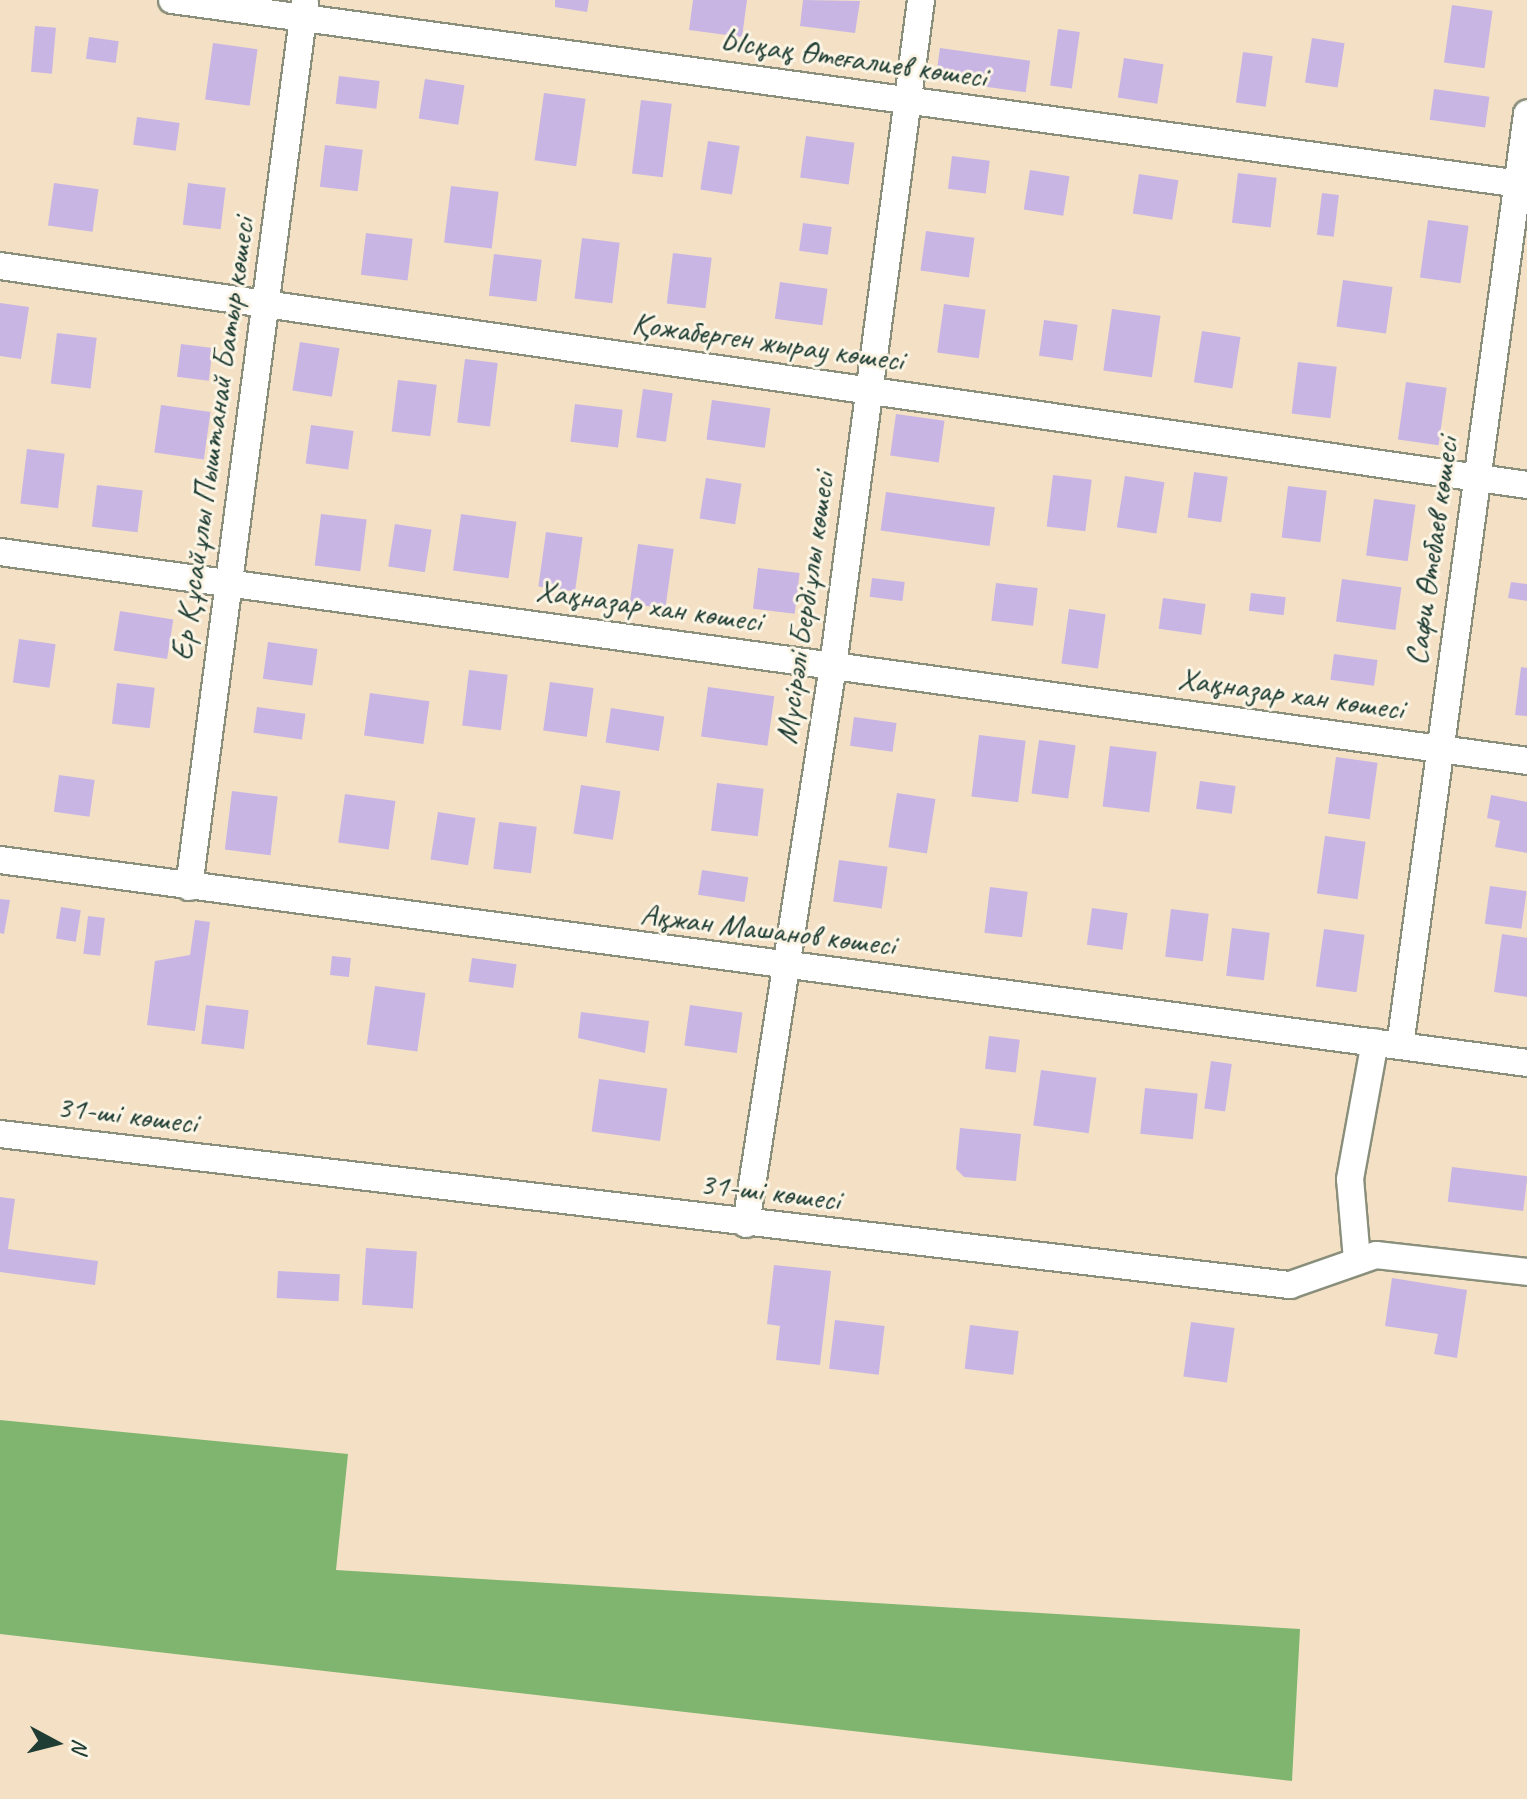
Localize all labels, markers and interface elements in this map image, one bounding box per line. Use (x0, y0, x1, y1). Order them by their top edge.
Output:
street label: Ысқақ Өтеғалиев көшесі (719, 21, 989, 97)
street label: Ер Құсайұлы Пыштанай Батыр көшесі (163, 215, 263, 663)
street label: Қожаберген жырау көшесі (628, 304, 908, 380)
street label: Сафи Өтебаев көшесі (1397, 434, 1467, 668)
street label: Мүсірәлі Бердіұлы көшесі (767, 470, 843, 746)
street label: Хақназар хан көшесі (533, 571, 765, 641)
street label: Хақназар хан көшесі (1175, 659, 1407, 729)
street label: Ақжан Машанов көшесі (637, 895, 899, 965)
street label: 31-ші көшесі (54, 1087, 200, 1143)
street label: 31-ші көшесі (697, 1164, 843, 1220)
north arrow (16, 1703, 96, 1783)
text: N (65, 1737, 95, 1754)

